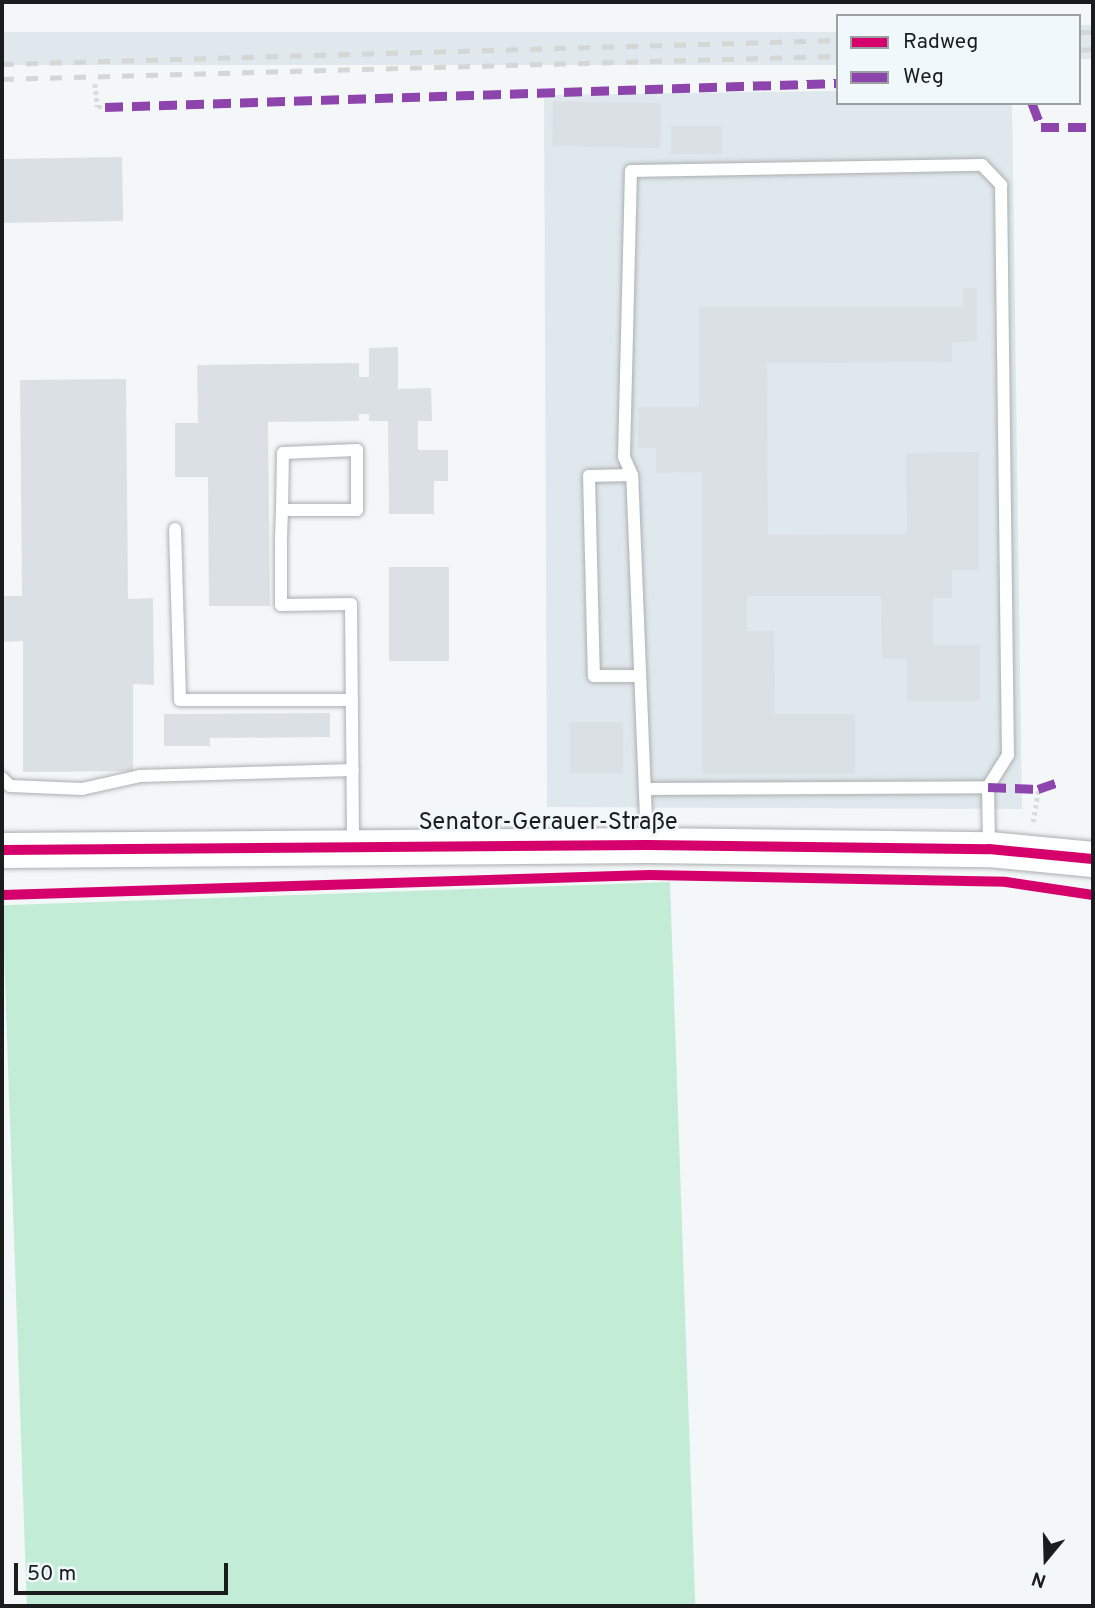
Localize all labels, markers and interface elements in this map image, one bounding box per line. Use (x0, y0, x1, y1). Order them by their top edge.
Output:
legend (836, 14, 1081, 105)
text: Radweg (903, 29, 978, 56)
text: Weg (903, 64, 944, 91)
street label: Senator-Gerauer-Straße (418, 810, 678, 838)
north arrow (1011, 1524, 1081, 1594)
scale bar (18, 1548, 231, 1592)
text: 50 m (27, 1561, 76, 1588)
text: N (1029, 1565, 1050, 1592)

